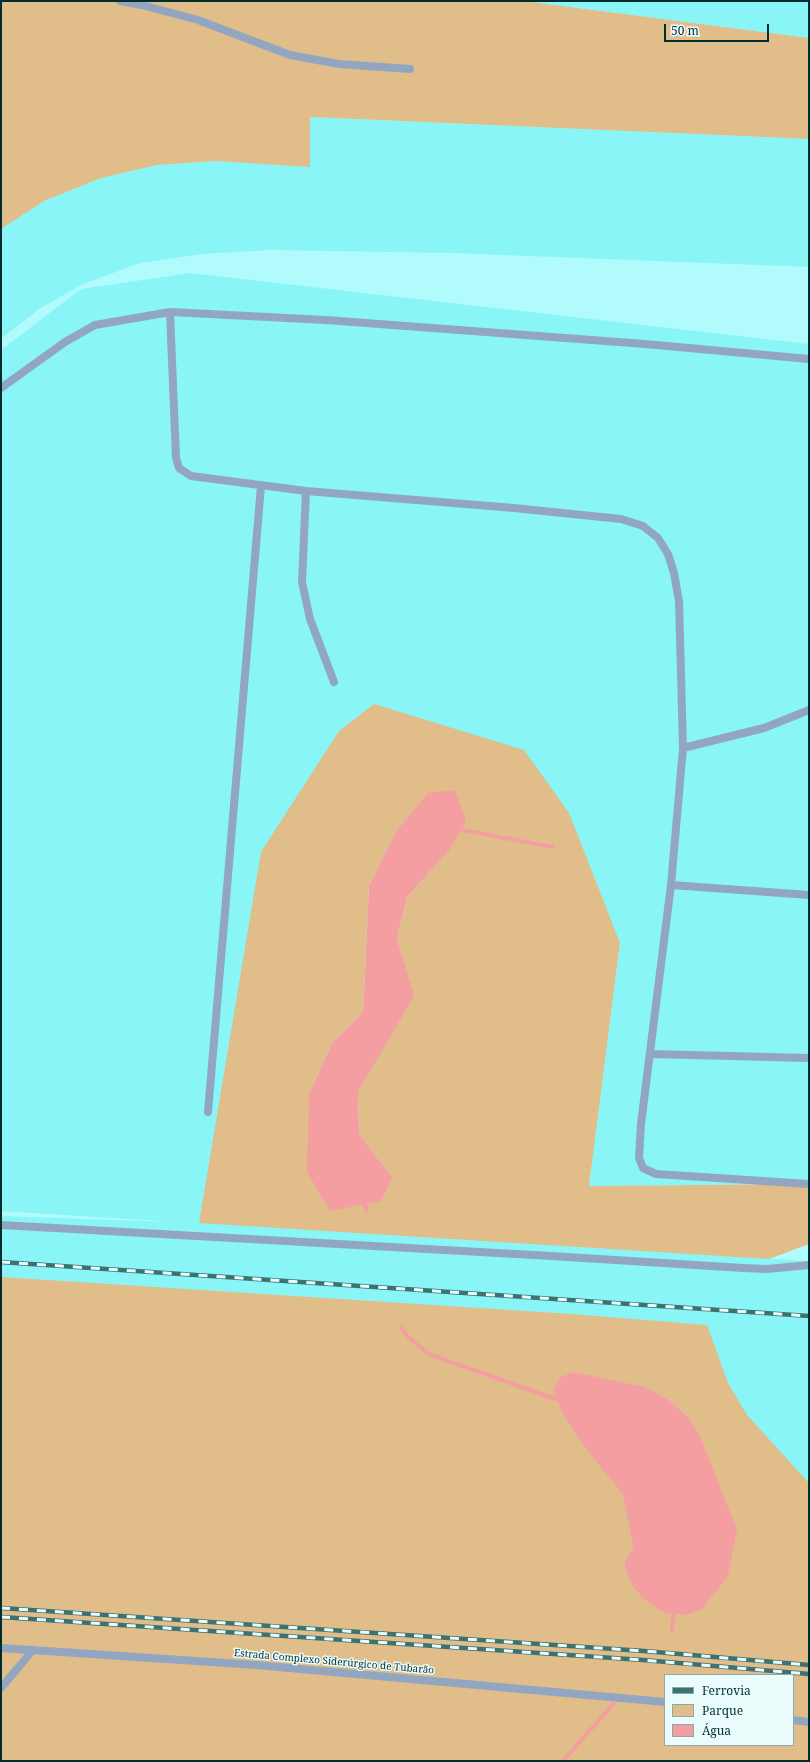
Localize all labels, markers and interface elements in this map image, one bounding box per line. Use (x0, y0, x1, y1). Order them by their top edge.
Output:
scale bar (666, 16, 771, 42)
text: 50 m (671, 22, 699, 39)
street label: Estrada Complexo Siderúrgico de Tubarão (233, 1647, 435, 1677)
legend (664, 1674, 794, 1746)
text: Ferrovia (702, 1682, 751, 1699)
text: Parque (702, 1702, 743, 1719)
text: Água (702, 1722, 731, 1739)

